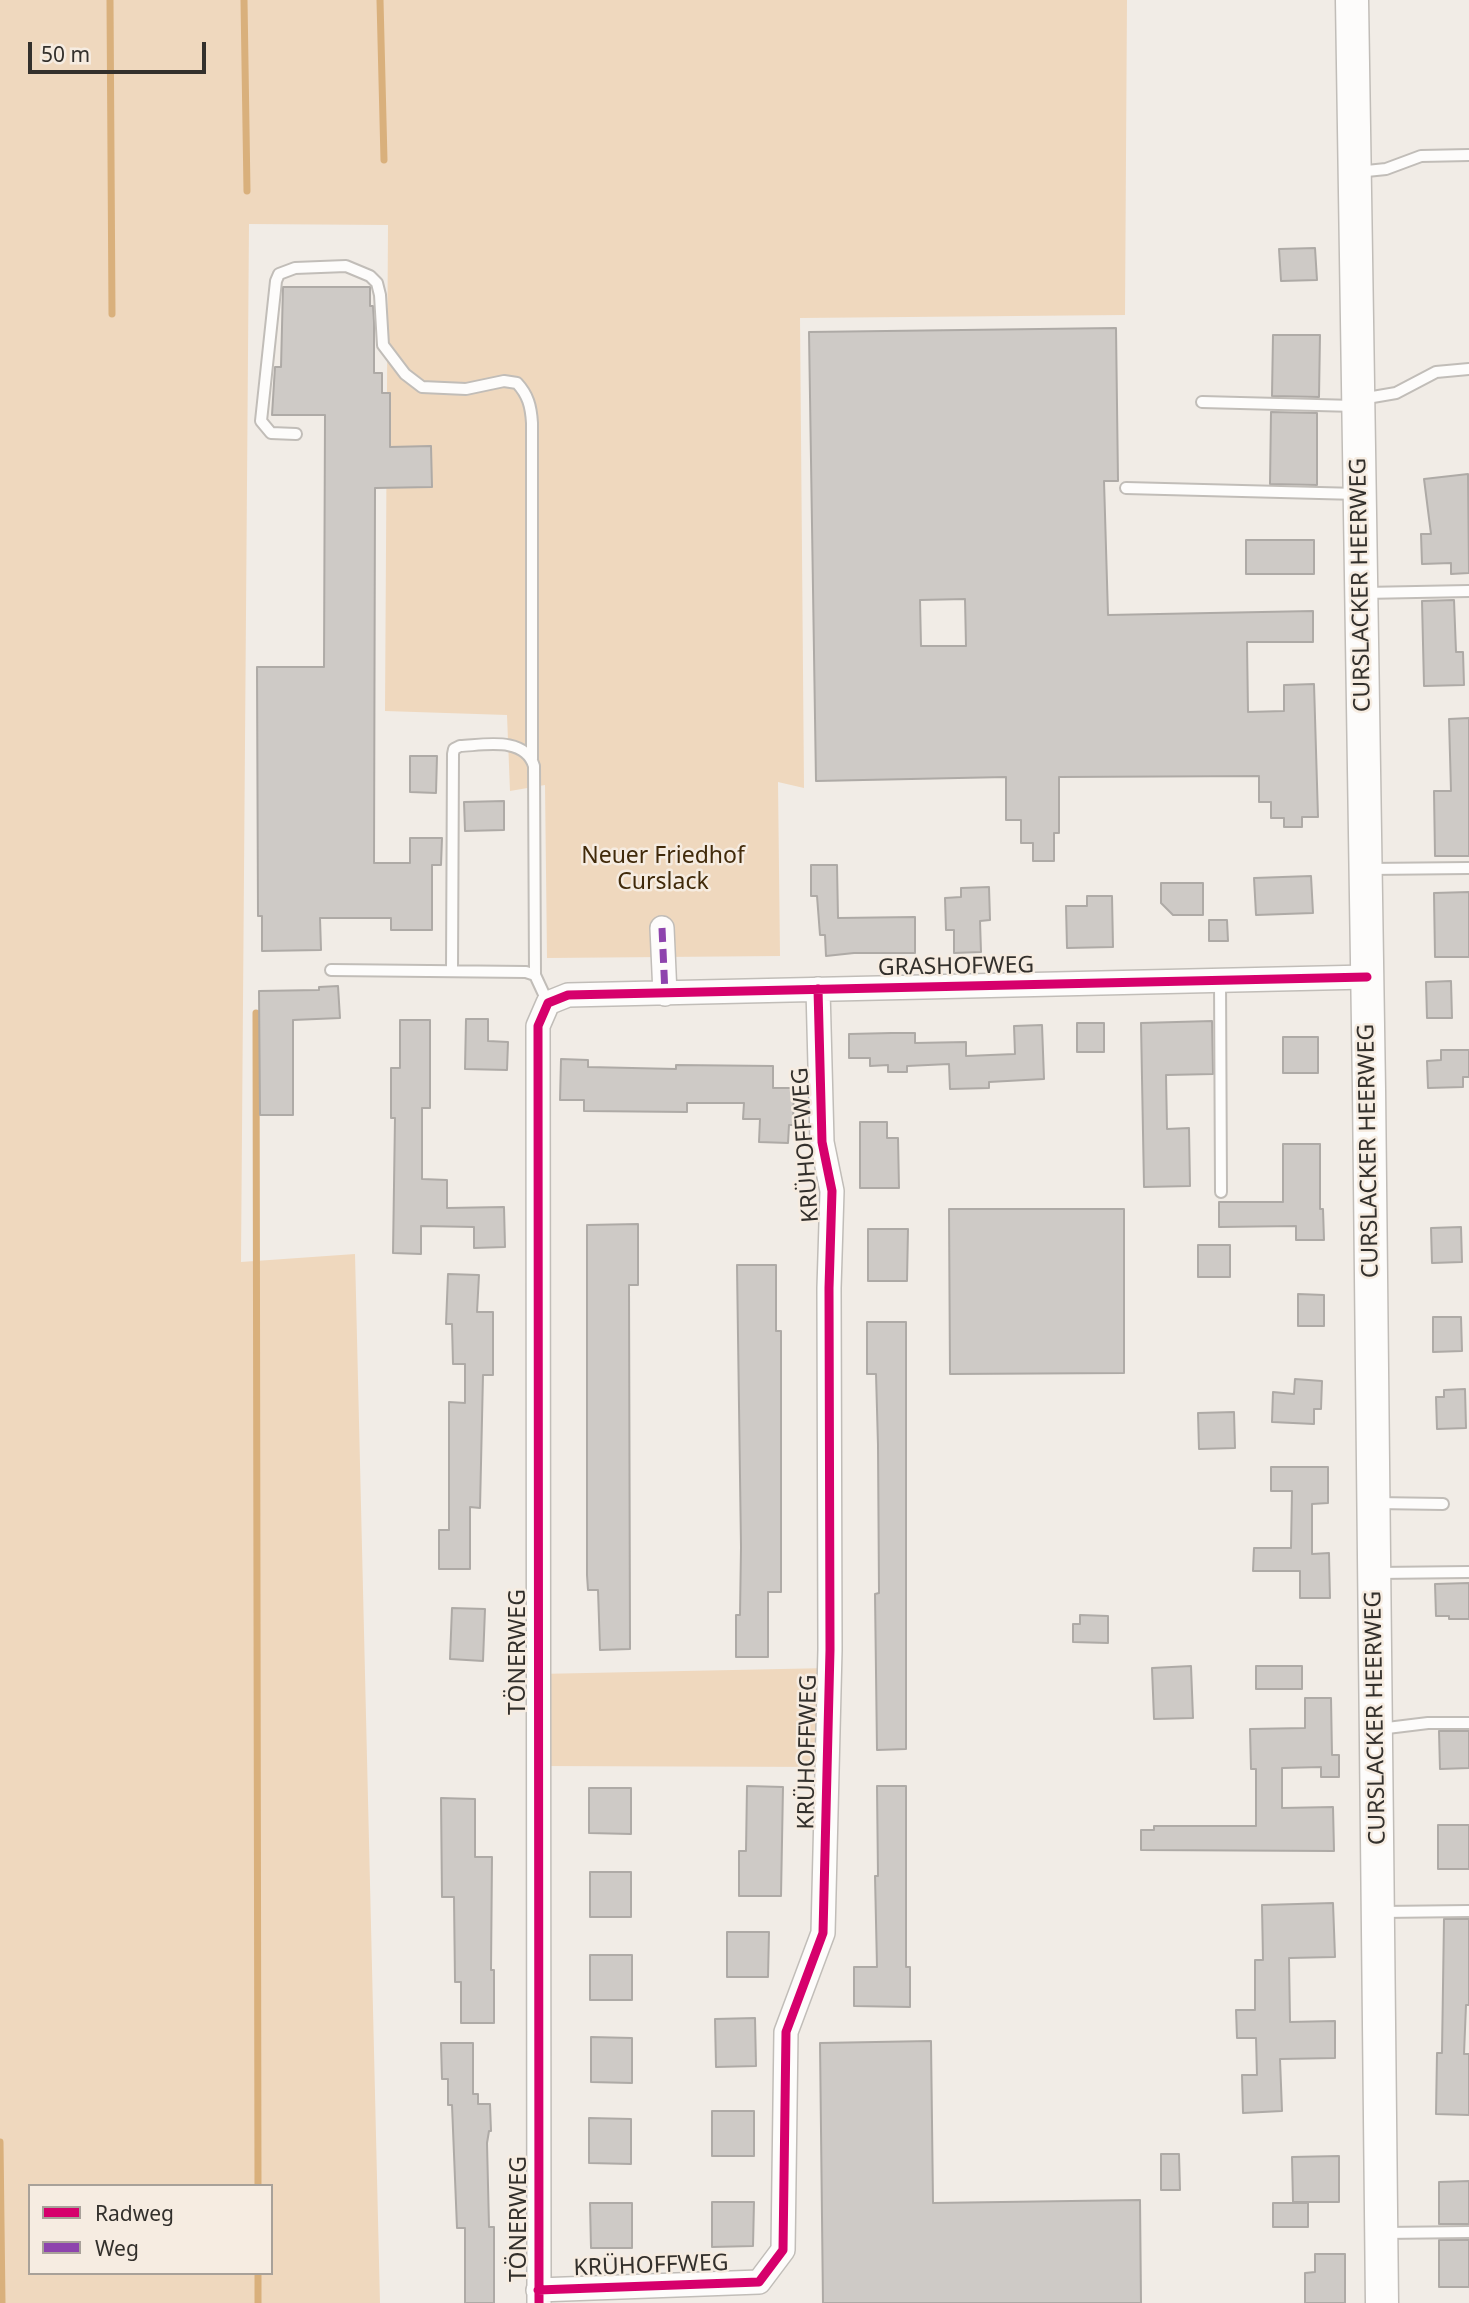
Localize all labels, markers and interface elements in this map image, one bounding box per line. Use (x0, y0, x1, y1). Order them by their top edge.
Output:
scale bar (32, 28, 210, 72)
text: 50 m (41, 40, 90, 68)
street label: CURSLACKER HEERWEG (1345, 458, 1377, 712)
park label: Neuer Friedhof Curslack (581, 842, 745, 896)
street label: GRASHOFWEG (878, 952, 1034, 982)
street label: CURSLACKER HEERWEG (1353, 1024, 1385, 1278)
street label: KRÜHOFFWEG (787, 1067, 825, 1223)
street label: TÖNERWEG (504, 1589, 532, 1715)
street label: CURSLACKER HEERWEG (1360, 1591, 1392, 1845)
street label: KRÜHOFFWEG (793, 1674, 823, 1830)
street label: TÖNERWEG (505, 2156, 533, 2282)
legend (28, 2184, 273, 2275)
text: Radweg (95, 2199, 174, 2227)
text: Weg (95, 2234, 139, 2262)
street label: KRÜHOFFWEG (573, 2250, 729, 2282)

